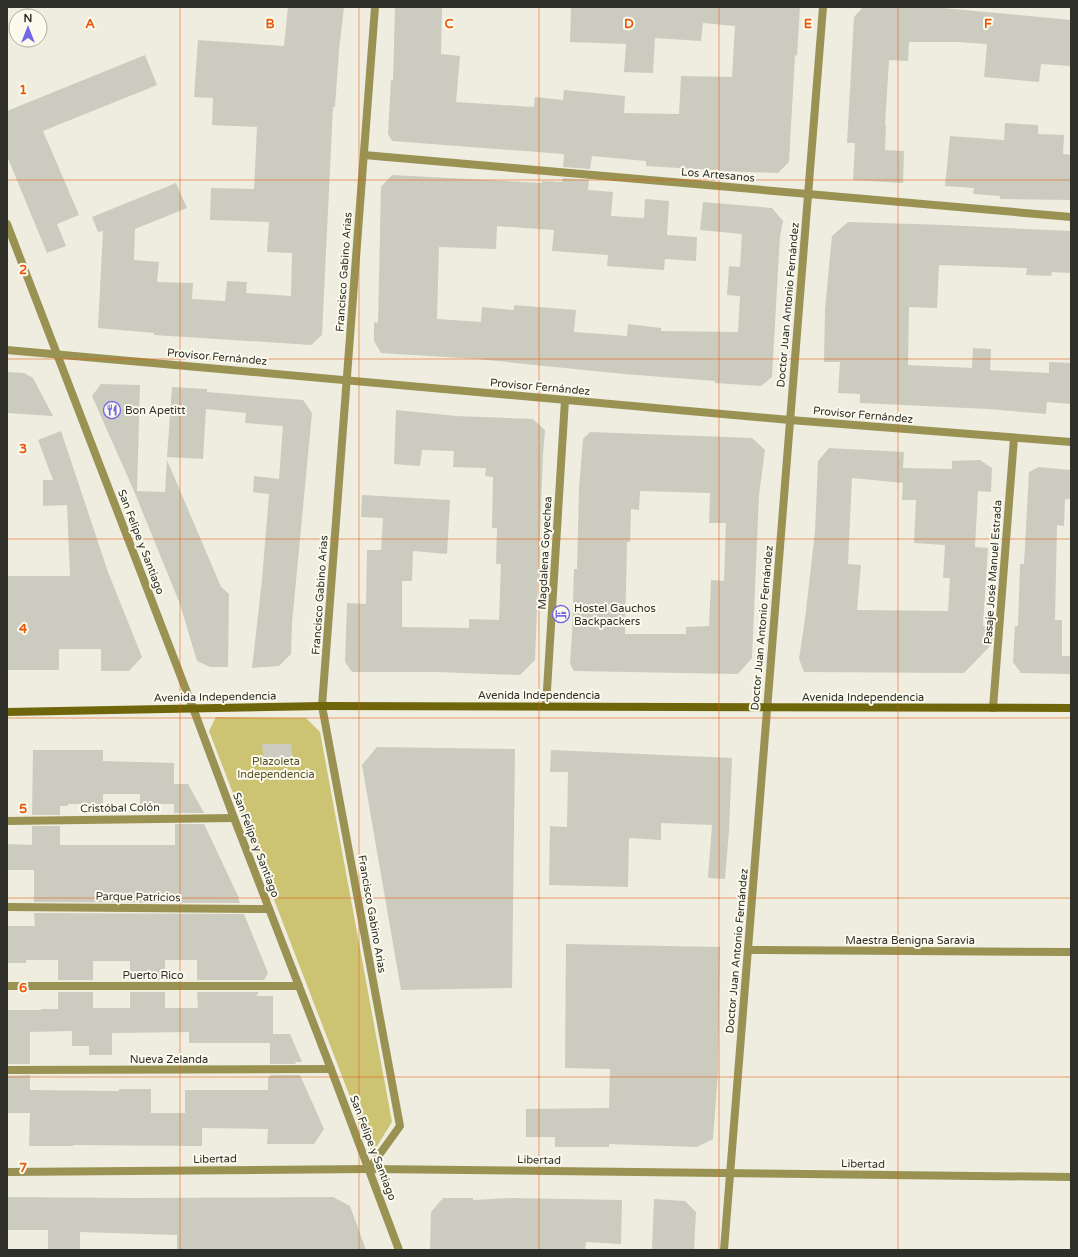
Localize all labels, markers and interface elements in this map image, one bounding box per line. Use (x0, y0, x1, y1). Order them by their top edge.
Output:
north arrow (8, 8, 48, 48)
text: N (24, 12, 32, 25)
text: A (85, 16, 95, 32)
text: B (265, 16, 275, 32)
text: C (444, 16, 454, 32)
text: D (624, 16, 634, 32)
text: E (804, 16, 812, 32)
text: F (984, 16, 992, 32)
text: 1 (19, 82, 27, 98)
street label: Los Artesanos (681, 165, 755, 185)
street label: Francisco Gabino Arias (333, 212, 355, 332)
street label: Doctor Juan Antonio Fernández (774, 221, 802, 388)
text: 2 (19, 262, 27, 278)
street label: Provisor Fernández (166, 346, 268, 368)
street label: Provisor Fernández (489, 376, 591, 398)
restaurant icon: Bon Apetitt (102, 400, 122, 420)
place label: Bon Apetitt (125, 404, 185, 417)
street label: Provisor Fernández (812, 404, 914, 426)
text: 3 (19, 441, 27, 457)
street label: San Felipe y Santiago (115, 488, 167, 597)
street label: Magdalena Goyechea (536, 496, 554, 610)
street label: Pasaje José Manuel Estrada (981, 499, 1005, 645)
street label: Francisco Gabino Arias (309, 535, 331, 655)
street label: Doctor Juan Antonio Fernández (748, 544, 776, 711)
place label: Hostel Gauchos Backpackers (574, 602, 656, 628)
hotel icon: Hostel Gauchos Backpackers (551, 604, 571, 624)
text: 4 (19, 621, 28, 637)
street label: Avenida Independencia (154, 689, 276, 705)
street label: Avenida Independencia (478, 689, 600, 702)
street label: Avenida Independencia (802, 691, 924, 704)
park label: Plazoleta Independencia (237, 755, 315, 781)
street label: San Felipe y Santiago (230, 791, 282, 900)
text: 5 (19, 801, 27, 817)
street label: Cristóbal Colón (80, 801, 160, 815)
street label: Francisco Gabino Arias (355, 854, 389, 974)
street label: Doctor Juan Antonio Fernández (723, 867, 751, 1034)
street label: Parque Patricios (95, 890, 181, 904)
street label: Maestra Benigna Saravia (845, 934, 975, 947)
street label: Puerto Rico (122, 969, 184, 982)
text: 6 (19, 980, 27, 996)
street label: Nueva Zelanda (130, 1053, 208, 1066)
street label: San Felipe y Santiago (347, 1094, 399, 1203)
street label: Libertad (193, 1152, 237, 1166)
street label: Libertad (517, 1153, 561, 1167)
street label: Libertad (841, 1157, 885, 1171)
text: 7 (19, 1160, 27, 1176)

